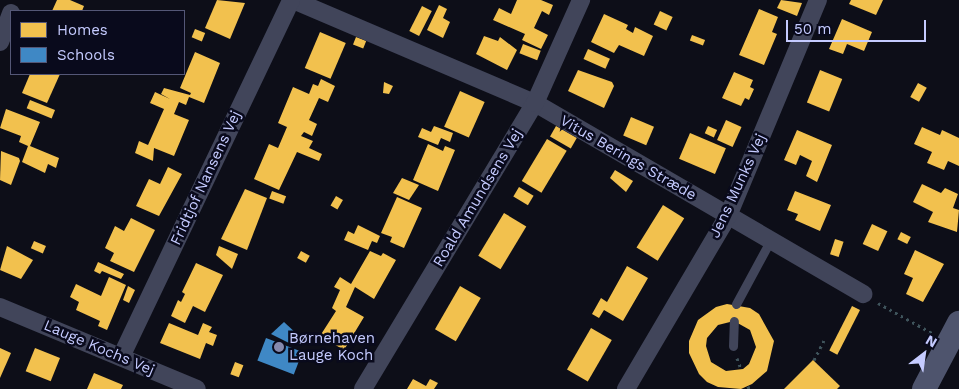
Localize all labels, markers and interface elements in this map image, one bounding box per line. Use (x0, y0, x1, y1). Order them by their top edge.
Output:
legend (10, 10, 185, 75)
scale bar (789, 10, 929, 42)
text: 50 m (794, 20, 831, 38)
text: Homes (57, 21, 108, 39)
text: Schools (57, 46, 115, 64)
street label: Fridtjof Nansens Vej (167, 107, 245, 249)
street label: Vitus Berings Stræde (557, 112, 699, 204)
street label: Roald Amundsens Vej (429, 125, 527, 271)
street label: Jens Munks Vej (706, 131, 770, 241)
street label: Lauge Kochs Vej (41, 316, 157, 380)
place label: Børnehaven Lauge Koch (289, 329, 375, 364)
north arrow (899, 329, 949, 379)
text: N (923, 331, 940, 351)
marker: Børnehaven Lauge Koch (273, 341, 285, 353)

